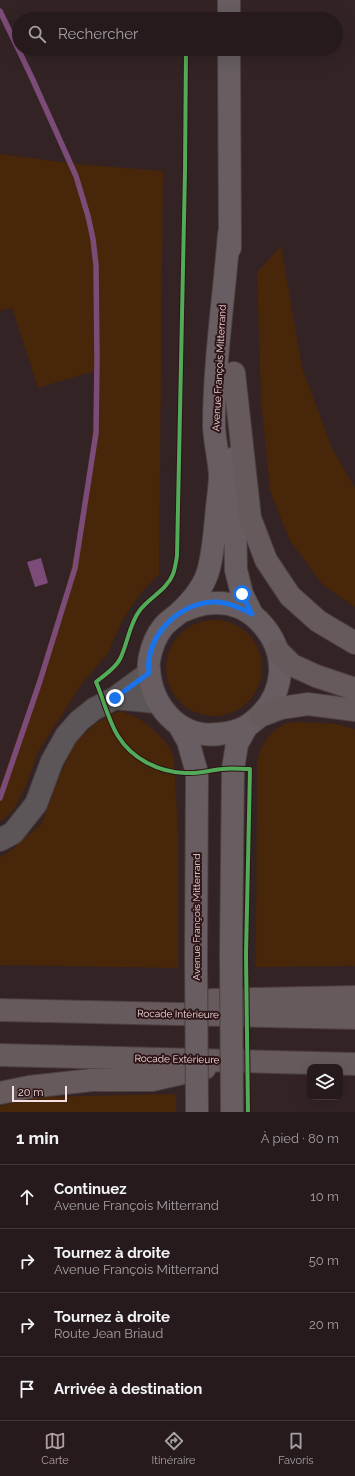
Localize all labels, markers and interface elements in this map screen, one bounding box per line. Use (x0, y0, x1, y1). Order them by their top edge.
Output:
search box (12, 12, 343, 56)
icon: search (26, 23, 48, 45)
text: Rechercher (58, 25, 138, 43)
street label: Avenue François Mitterrand (210, 304, 228, 432)
route start (233, 585, 251, 603)
route end (106, 689, 124, 707)
street label: Avenue François Mitterrand (191, 854, 202, 980)
street label: Rocade Intérieure (137, 1008, 219, 1020)
street label: Rocade Extérieure (134, 1053, 220, 1065)
map controls (307, 1064, 343, 1100)
button: layers (307, 1064, 343, 1100)
scale bar (12, 1084, 67, 1103)
text: 20 m (18, 1086, 43, 1099)
text: 1 min (16, 1128, 59, 1148)
text: À pied · 80 m (261, 1131, 339, 1146)
text: Continuez (54, 1180, 127, 1198)
icon: ahead (16, 1186, 38, 1208)
text: 10 m (310, 1189, 339, 1204)
text: Avenue François Mitterrand (54, 1198, 219, 1213)
text: Tournez à droite (54, 1244, 170, 1262)
icon: right (16, 1250, 38, 1272)
text: 50 m (309, 1253, 339, 1268)
text: Avenue François Mitterrand (54, 1262, 219, 1277)
text: Tournez à droite (54, 1308, 170, 1326)
icon: right (16, 1314, 38, 1336)
text: 20 m (309, 1317, 339, 1332)
text: Route Jean Briaud (54, 1326, 163, 1341)
icon: arrive (16, 1378, 38, 1400)
text: Arrivée à destination (54, 1380, 202, 1398)
tab: Carte (41, 1430, 69, 1467)
tab: Itinéraire (152, 1430, 196, 1467)
tab: Favoris (278, 1430, 314, 1467)

